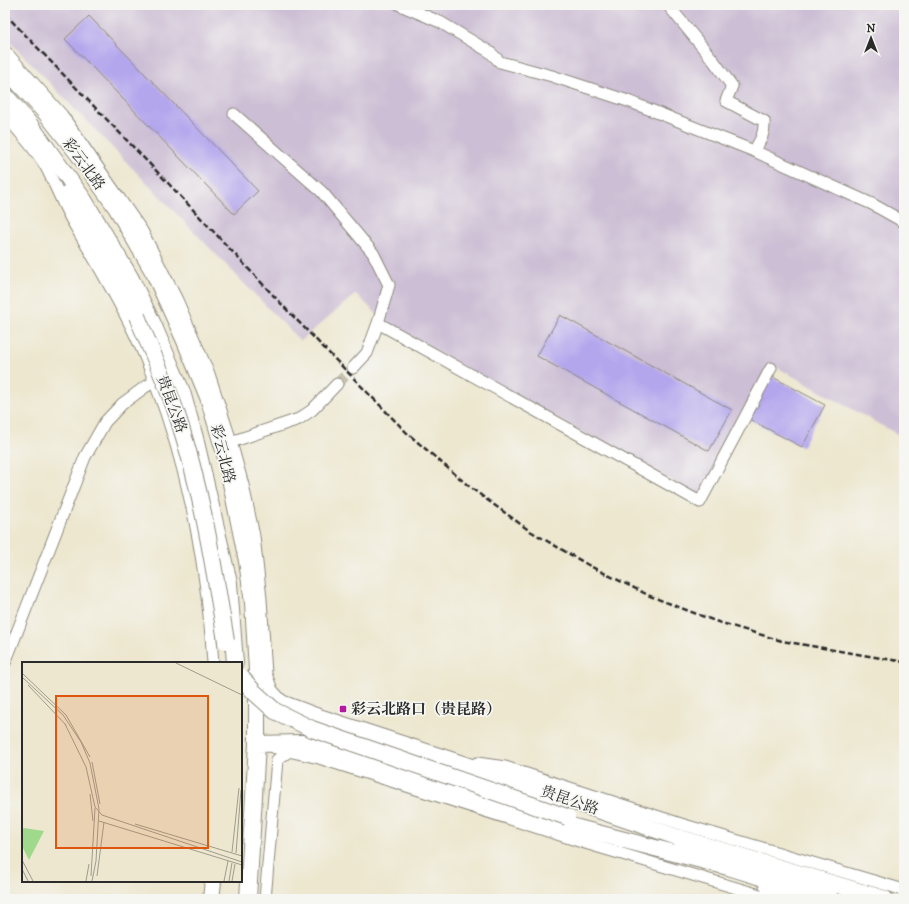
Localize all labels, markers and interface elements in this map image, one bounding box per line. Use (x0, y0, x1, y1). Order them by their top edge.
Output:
north arrow (851, 18, 891, 58)
text: N (866, 22, 876, 36)
street label: 彩云北路 (58, 134, 109, 194)
street label: 贵昆公路 (152, 373, 191, 436)
street label: 彩云北路 (206, 423, 239, 486)
inset map (22, 662, 242, 882)
place label: 彩云北路口（贵昆路） (351, 700, 501, 719)
marker: 彩云北路口（贵昆路） (338, 704, 348, 714)
street label: 贵昆公路 (538, 782, 601, 819)

